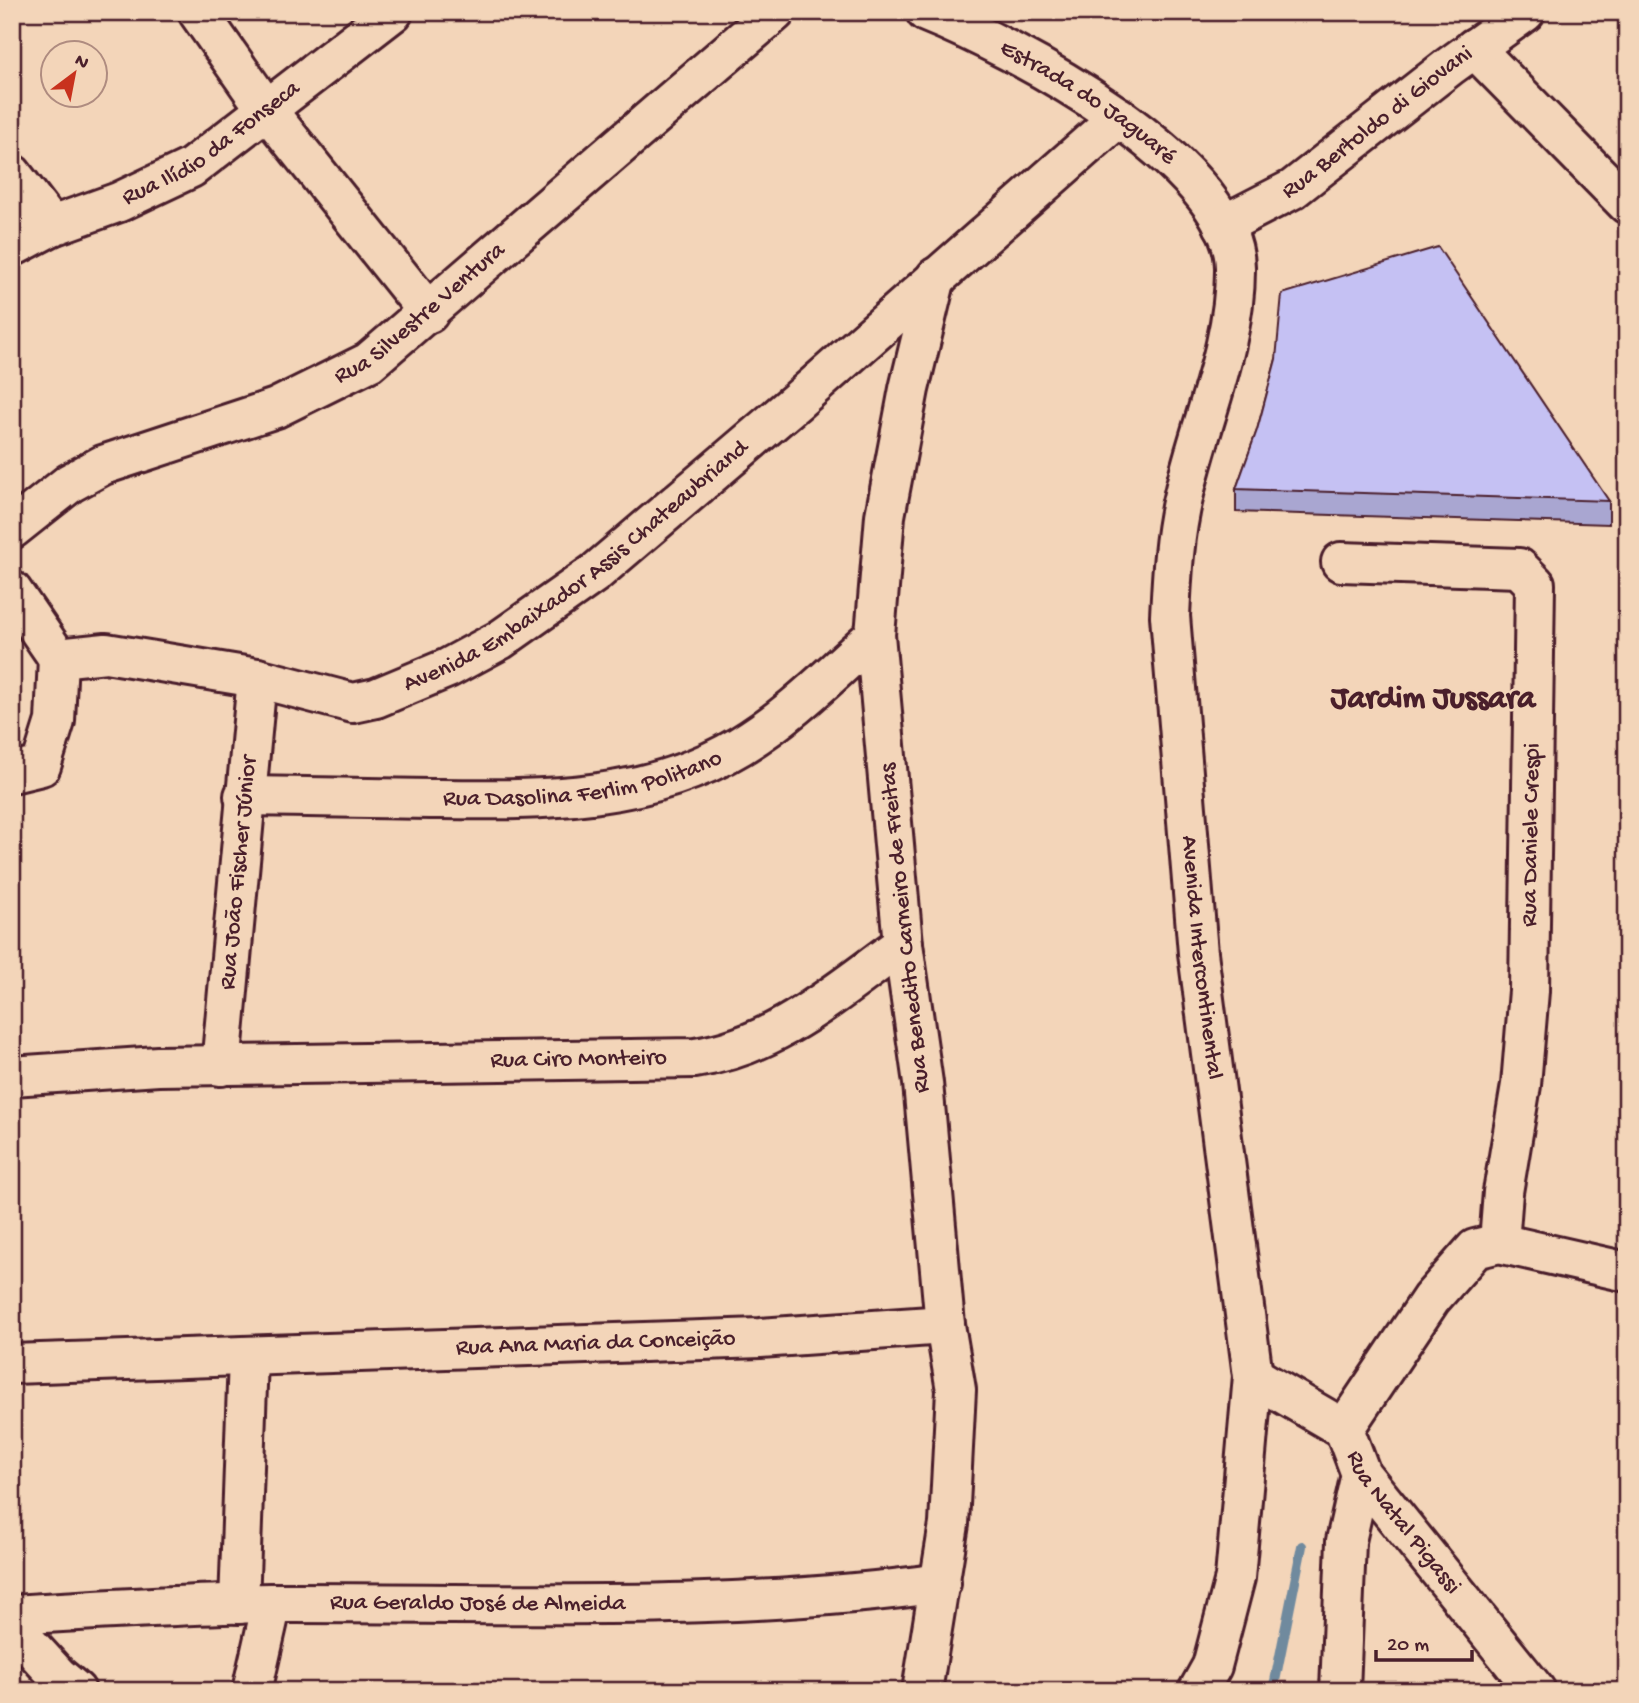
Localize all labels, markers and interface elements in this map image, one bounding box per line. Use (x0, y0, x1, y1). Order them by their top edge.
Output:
street label: Estrada do Jaguaré (995, 34, 1183, 172)
north arrow (38, 38, 108, 108)
street label: Rua Bertoldo di Giovani (1278, 40, 1479, 206)
text: N (70, 50, 93, 76)
street label: Rua Ilídio da Fonseca (118, 74, 307, 213)
street label: Rua Silvestre Ventura (330, 236, 512, 391)
street label: Avenida Embaixador Assis Chateaubriand (399, 433, 756, 699)
district label: Jardim Jussara (1330, 681, 1537, 719)
street label: Rua Daniele Crespi (1516, 743, 1548, 927)
street label: Rua Dasolina Ferlim Politano (443, 744, 727, 814)
street label: Rua João Fischer Júnior (214, 752, 264, 991)
street label: Rua Benedito Carneiro de Freitas (874, 761, 938, 1094)
street label: Avenida Intercontinental (1174, 834, 1229, 1081)
street label: Rua Ciro Monteiro (490, 1044, 667, 1076)
street label: Rua Ana Maria da Conceição (455, 1324, 736, 1363)
street label: Rua Natal Pigassi (1339, 1447, 1467, 1600)
street label: Rua Geraldo José de Almeida (330, 1588, 626, 1619)
scale bar (1376, 1619, 1473, 1663)
text: 20 m (1387, 1634, 1429, 1659)

